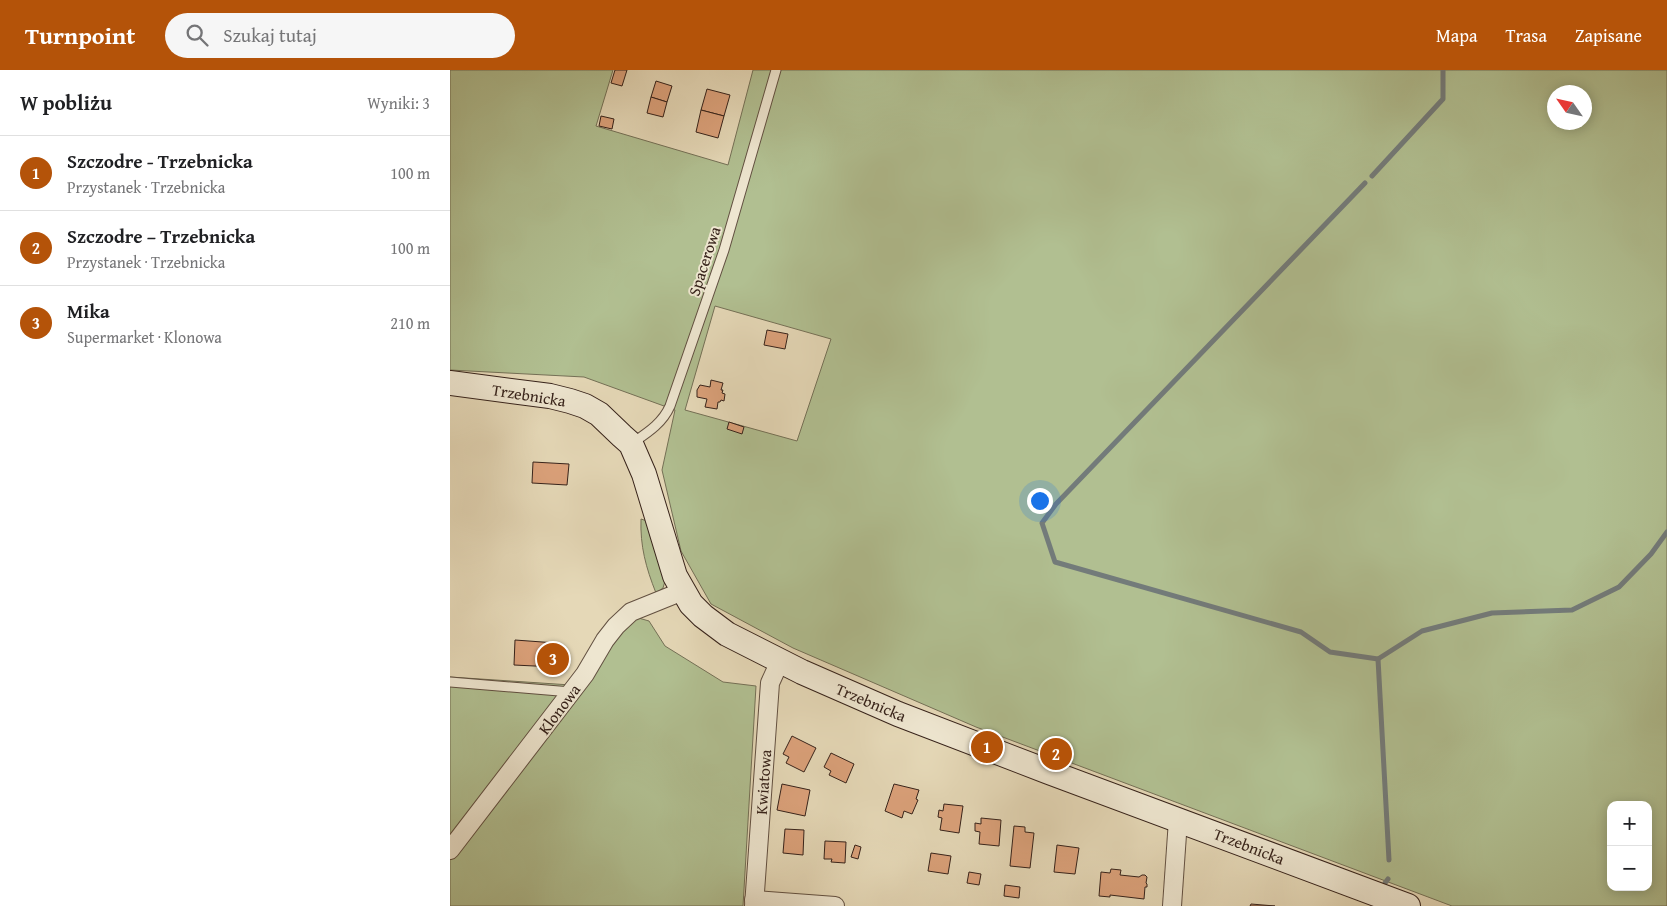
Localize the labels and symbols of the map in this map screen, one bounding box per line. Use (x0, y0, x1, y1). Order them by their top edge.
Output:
north arrow (1547, 85, 1592, 130)
street label: Spacerowa (682, 223, 727, 299)
street label: Trzebnicka (490, 377, 568, 413)
your location (1027, 488, 1053, 514)
pin: 3 (537, 640, 569, 678)
street label: Trzebnicka (832, 676, 910, 728)
street label: Klonowa (532, 678, 586, 739)
pin: 1 (971, 728, 1003, 766)
pin: 2 (1040, 735, 1072, 773)
street label: Kwiatowa (749, 748, 777, 815)
street label: Trzebnicka (1210, 821, 1288, 871)

